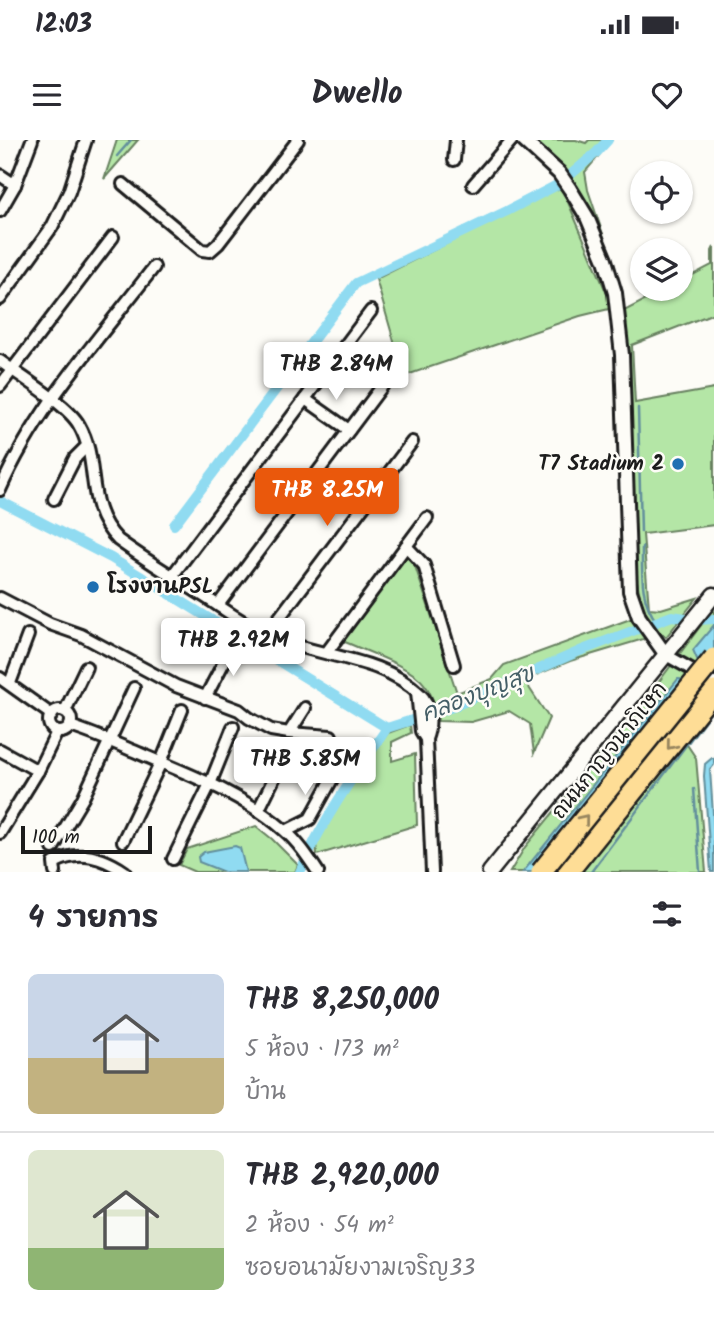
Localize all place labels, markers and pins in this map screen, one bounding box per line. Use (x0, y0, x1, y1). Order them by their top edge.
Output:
pin: THB 2.84M (256, 342, 416, 402)
place label: T7 Stadium 2 (538, 448, 664, 481)
marker: T7 Stadium 2 (670, 456, 686, 472)
pin: THB 8.25M (247, 468, 407, 528)
place label: โรงงานPSL (107, 571, 213, 604)
marker: โรงงานPSL (85, 579, 101, 595)
pin: THB 2.92M (153, 618, 313, 678)
pin: THB 5.85M (225, 738, 385, 797)

